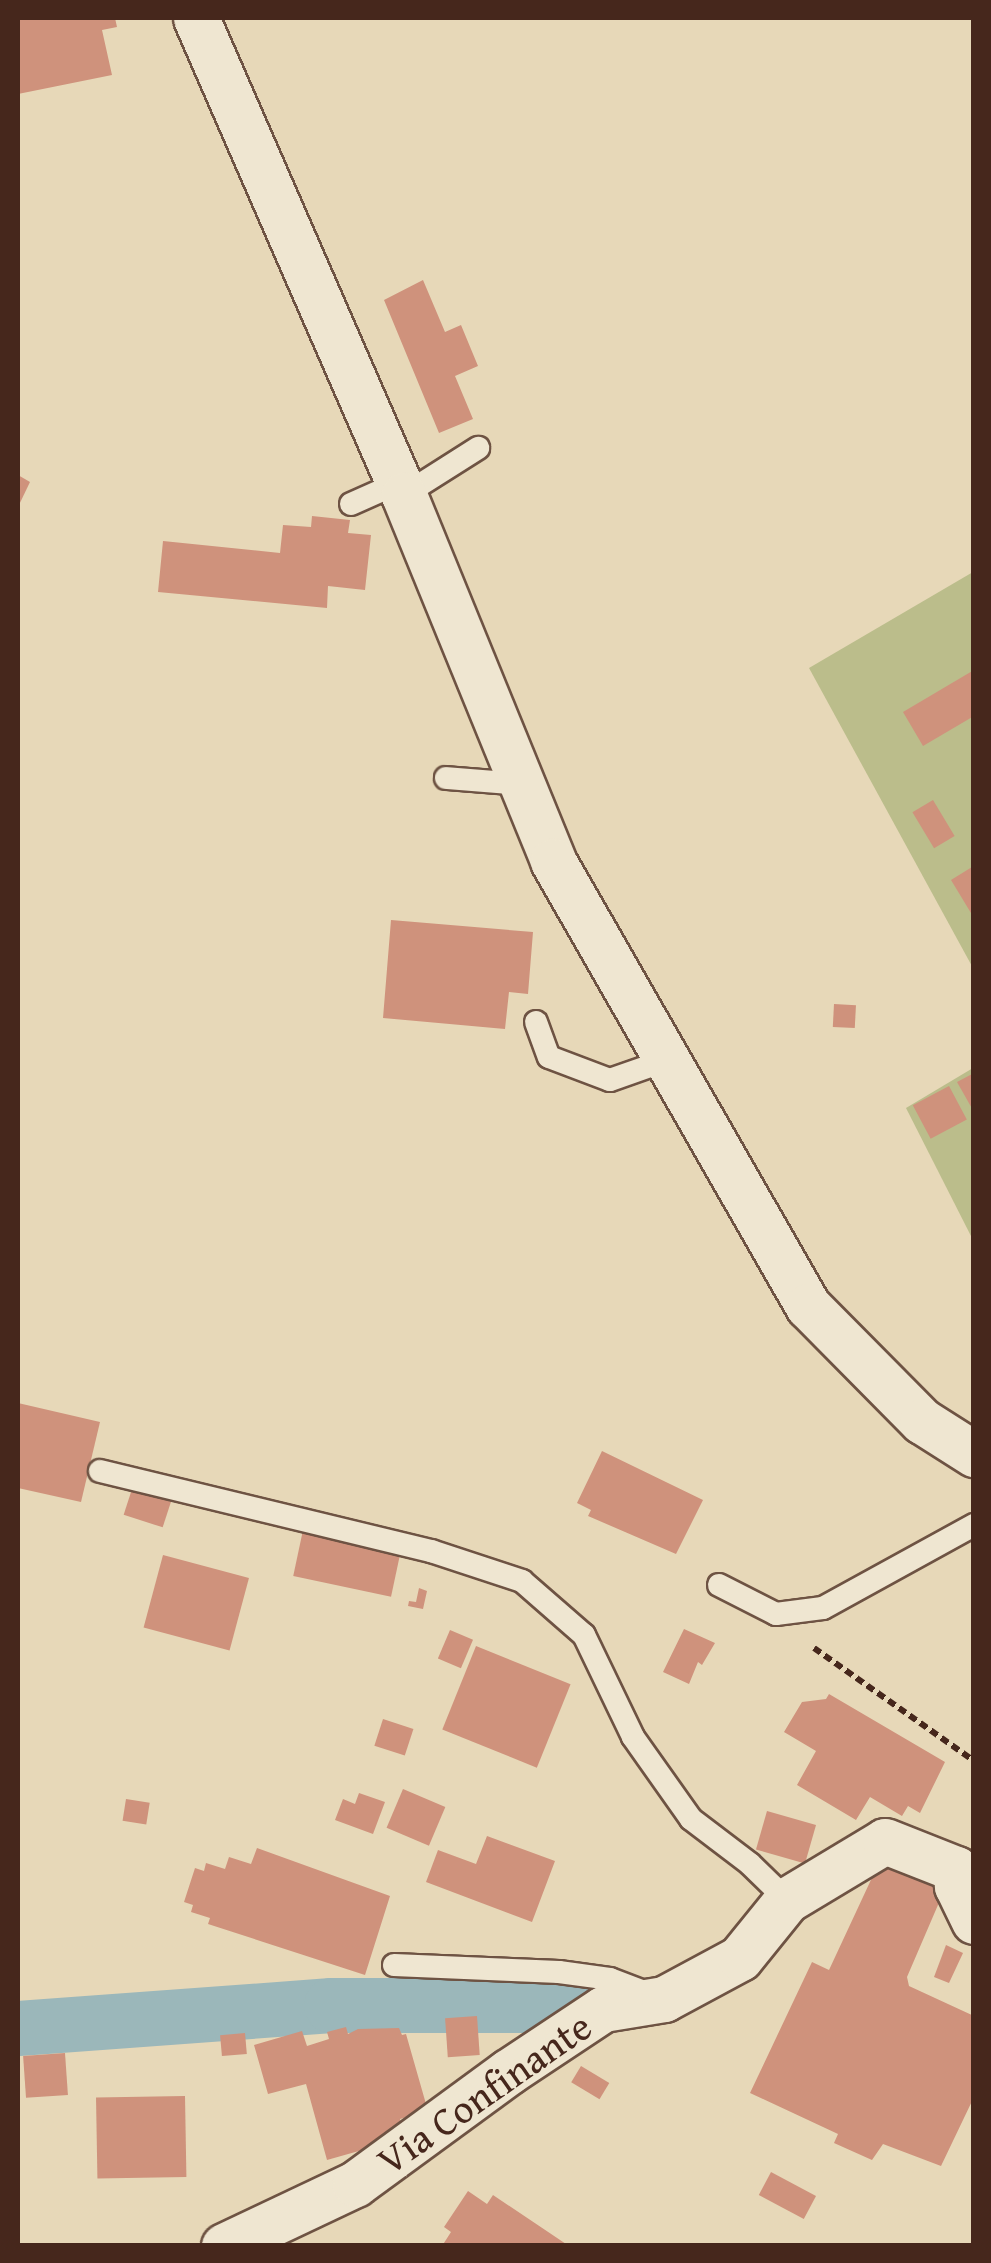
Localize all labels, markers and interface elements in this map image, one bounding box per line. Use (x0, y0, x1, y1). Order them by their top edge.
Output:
street label: Via Confinante (368, 2001, 600, 2185)

